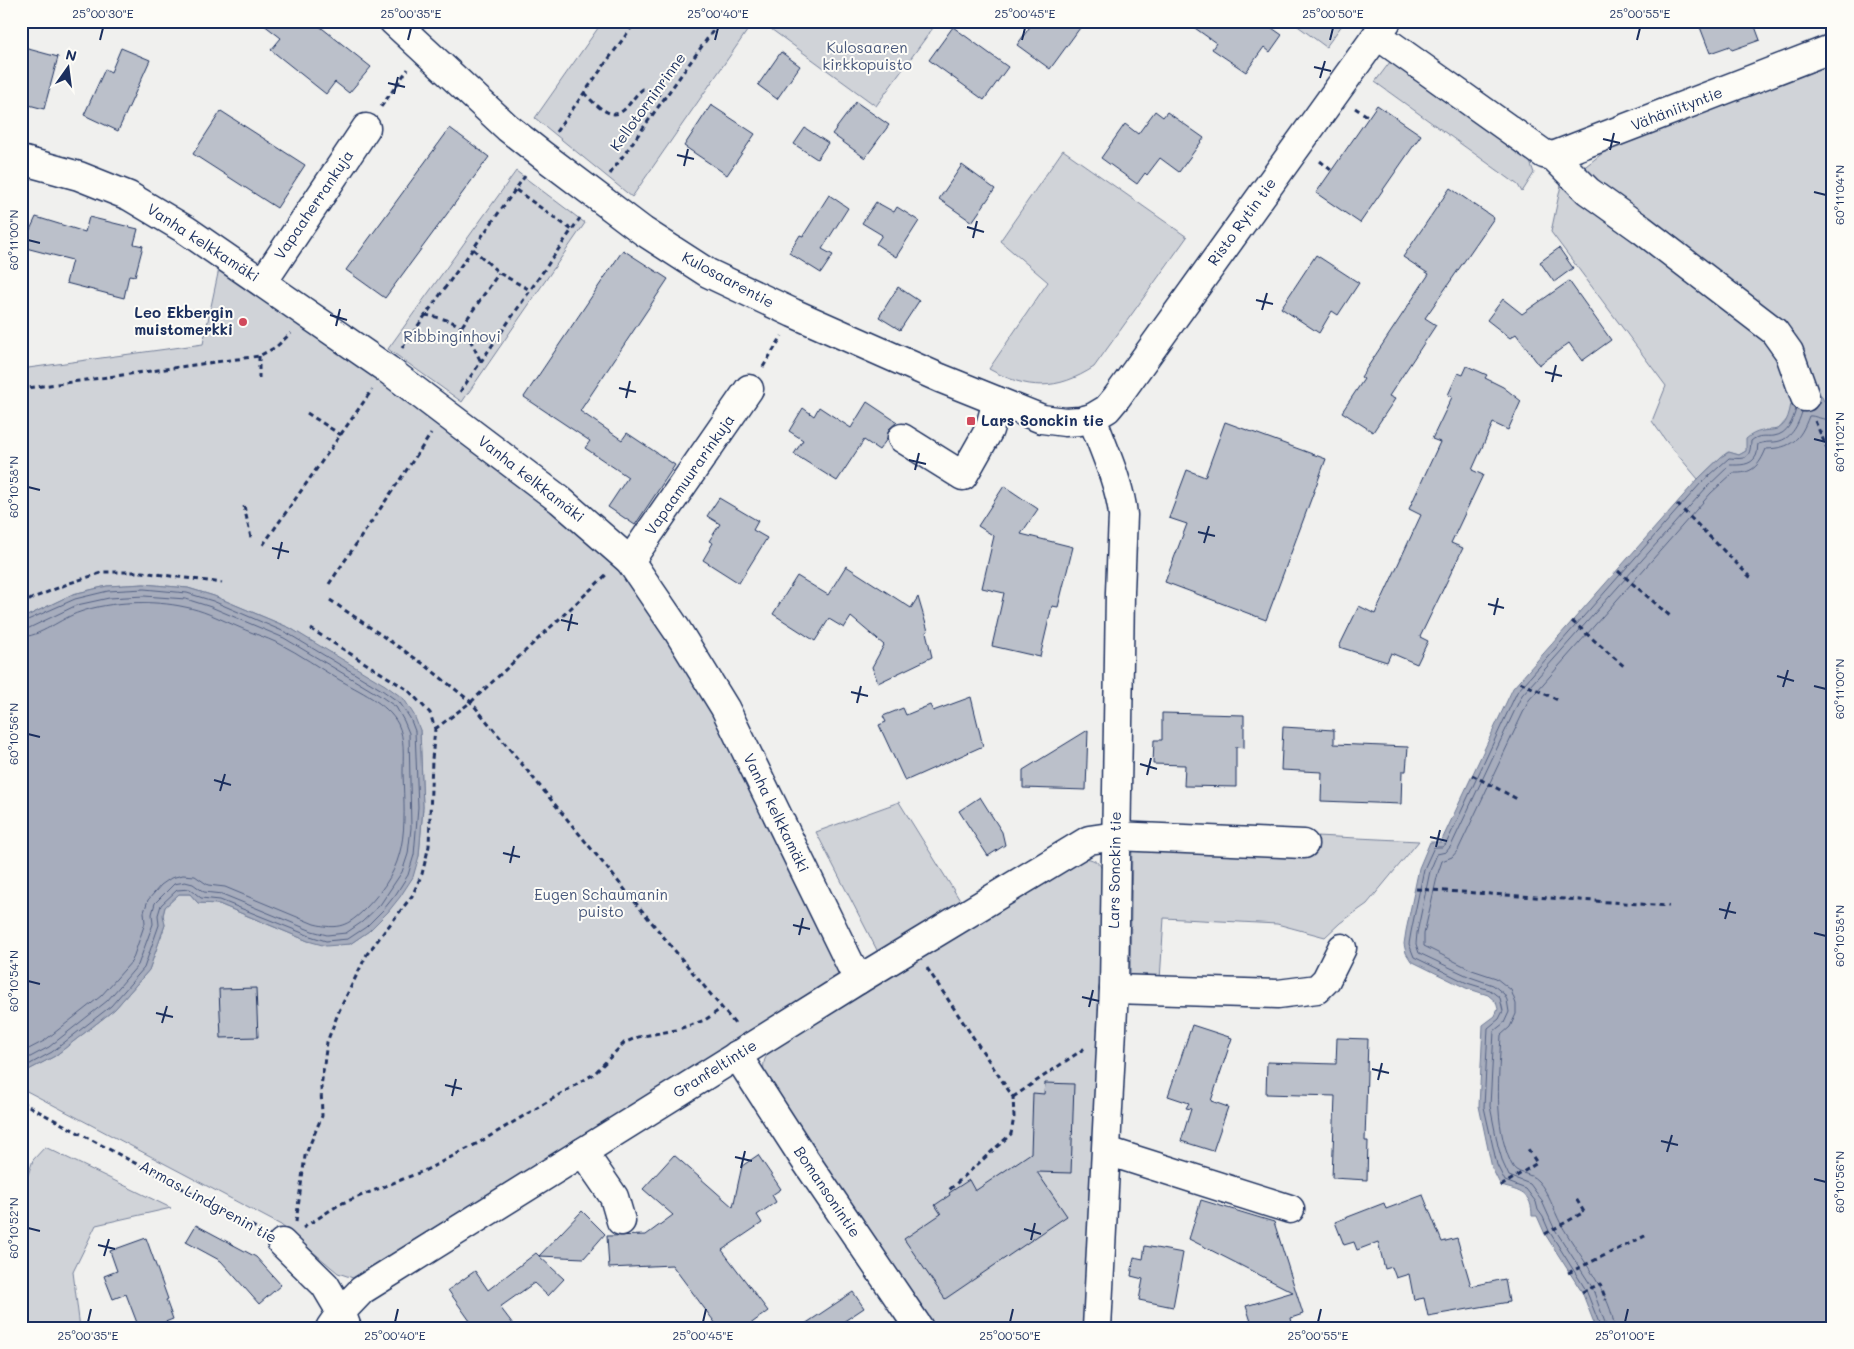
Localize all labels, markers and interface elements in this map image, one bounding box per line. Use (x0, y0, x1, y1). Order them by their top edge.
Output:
text: 25°00'30"E (72, 5, 134, 21)
text: 25°00'35"E (381, 5, 442, 21)
text: 25°00'40"E (687, 5, 749, 21)
text: 25°00'45"E (995, 5, 1056, 21)
text: 25°00'50"E (1302, 5, 1364, 21)
text: 25°00'55"E (1610, 5, 1671, 21)
park label: Kulosaaren kirkkopuisto (822, 37, 912, 74)
north arrow (42, 42, 92, 92)
text: N (64, 44, 79, 65)
street label: Kellotorninrinne (605, 48, 690, 155)
street label: Vähäniityntie (1628, 81, 1725, 135)
street label: Vapaaherrankuja (269, 146, 357, 263)
text: 60°11'04"N (1831, 165, 1847, 225)
street label: Risto Rytin tie (1203, 173, 1280, 269)
street label: Vanha kelkkamäki (144, 198, 264, 286)
text: 60°11'00"N (5, 210, 21, 270)
street label: Kulosaarentie (679, 246, 778, 312)
place label: Leo Ekbergin muistomerkki (134, 302, 233, 339)
marker: Leo Ekbergin muistomerkki (237, 316, 249, 328)
park label: Ribbinginhovi (403, 326, 501, 346)
street label: Vapaamuurarinkuja (640, 410, 738, 539)
place label: Lars Sonckin tie (981, 410, 1104, 430)
text: 60°11'02"N (1831, 412, 1847, 472)
marker: Lars Sonckin tie (965, 415, 977, 427)
street label: Vanha kelkkamäki (474, 430, 589, 526)
text: 60°10'58"N (5, 456, 21, 518)
text: 60°11'00"N (1831, 659, 1847, 719)
text: 60°10'56"N (5, 703, 21, 765)
street label: Vanha kelkkamäki (739, 750, 814, 875)
street label: Lars Sonckin tie (1103, 811, 1125, 929)
park label: Eugen Schaumanin puisto (534, 884, 668, 921)
text: 60°10'58"N (1831, 905, 1847, 967)
text: 60°10'54"N (5, 950, 21, 1012)
street label: Granfeltintie (669, 1034, 760, 1102)
street label: Bomansonintie (790, 1142, 866, 1241)
text: 60°10'56"N (1831, 1151, 1847, 1213)
street label: Armas Lindgrenin tie (136, 1155, 281, 1247)
text: 60°10'52"N (5, 1197, 21, 1259)
text: 25°00'35"E (58, 1327, 119, 1343)
text: 25°00'40"E (364, 1327, 426, 1343)
text: 25°00'45"E (673, 1327, 734, 1343)
text: 25°00'50"E (979, 1327, 1041, 1343)
text: 25°00'55"E (1288, 1327, 1349, 1343)
text: 25°01'00"E (1595, 1327, 1655, 1343)

